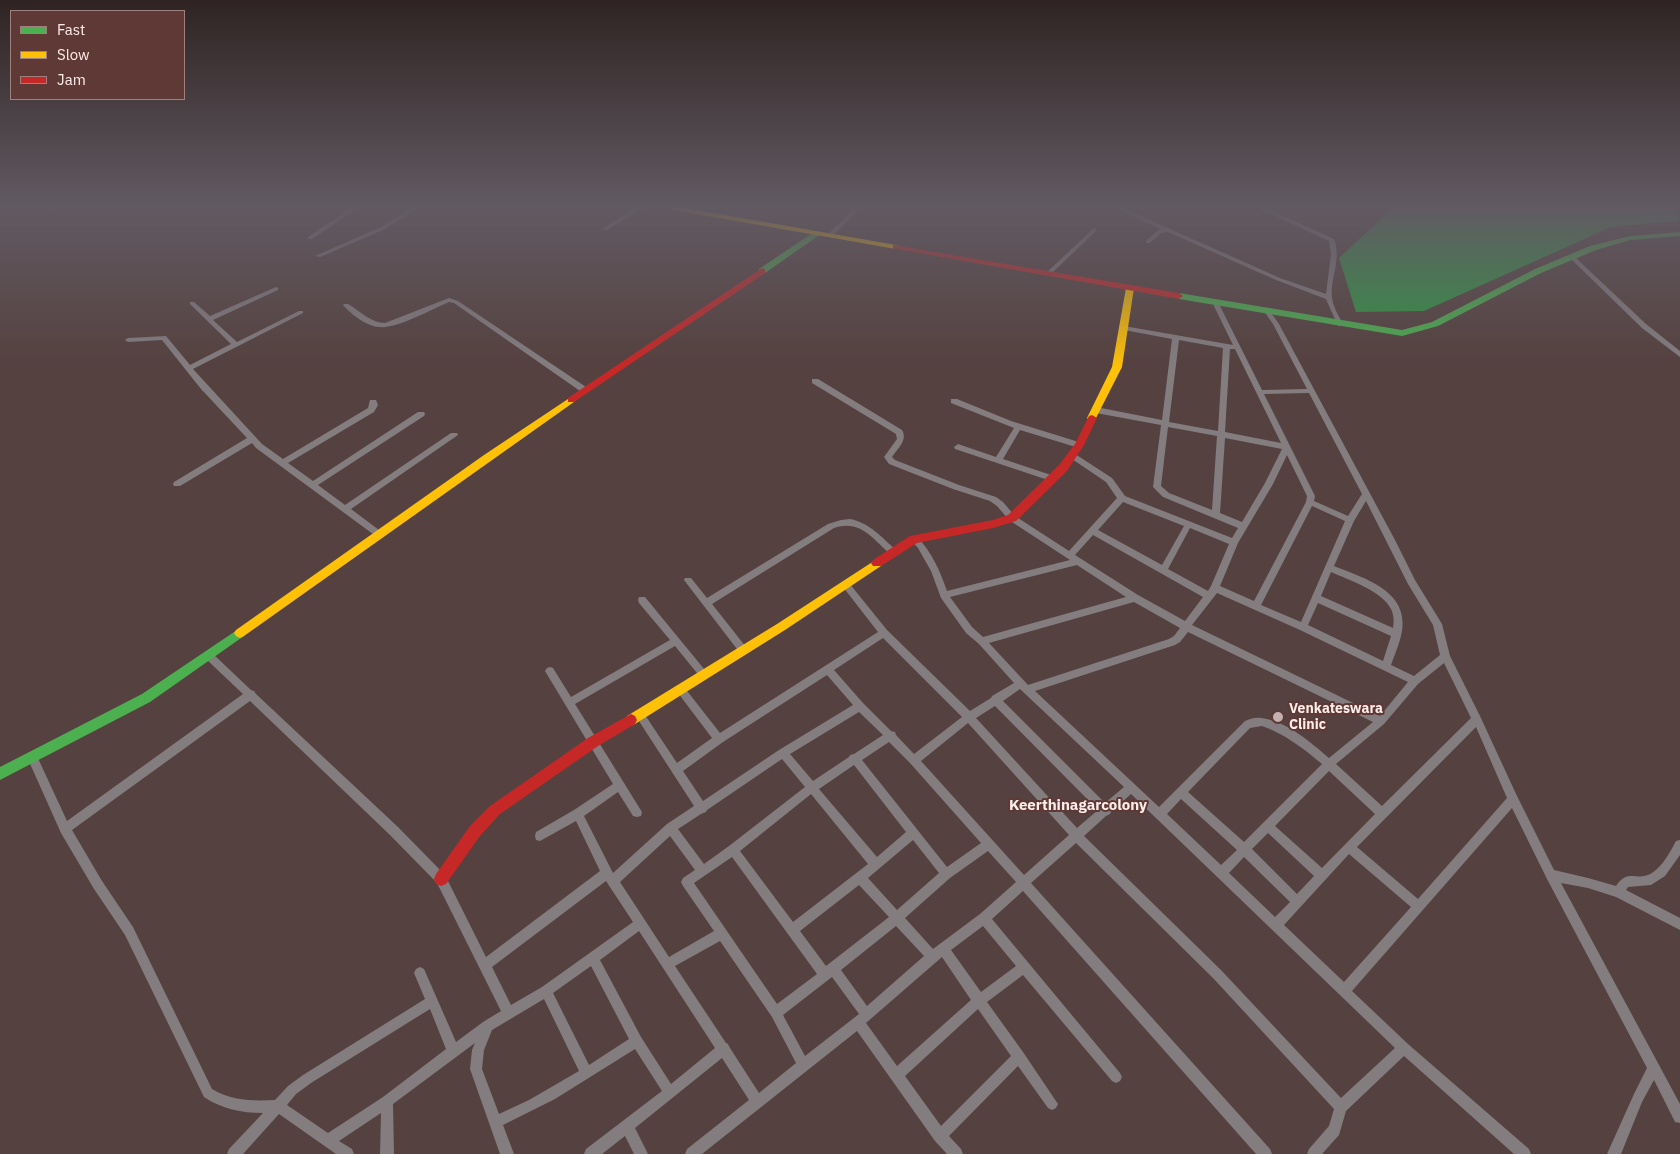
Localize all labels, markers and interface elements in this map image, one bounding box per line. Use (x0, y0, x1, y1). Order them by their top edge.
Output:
legend (10, 10, 185, 100)
text: Fast (57, 20, 85, 39)
text: Slow (57, 45, 90, 64)
text: Jam (57, 70, 86, 89)
place label: Venkateswara Clinic (1289, 701, 1383, 734)
marker: Venkateswara Clinic (1271, 710, 1285, 724)
district label: Keerthinagarcolony (1009, 797, 1147, 815)

